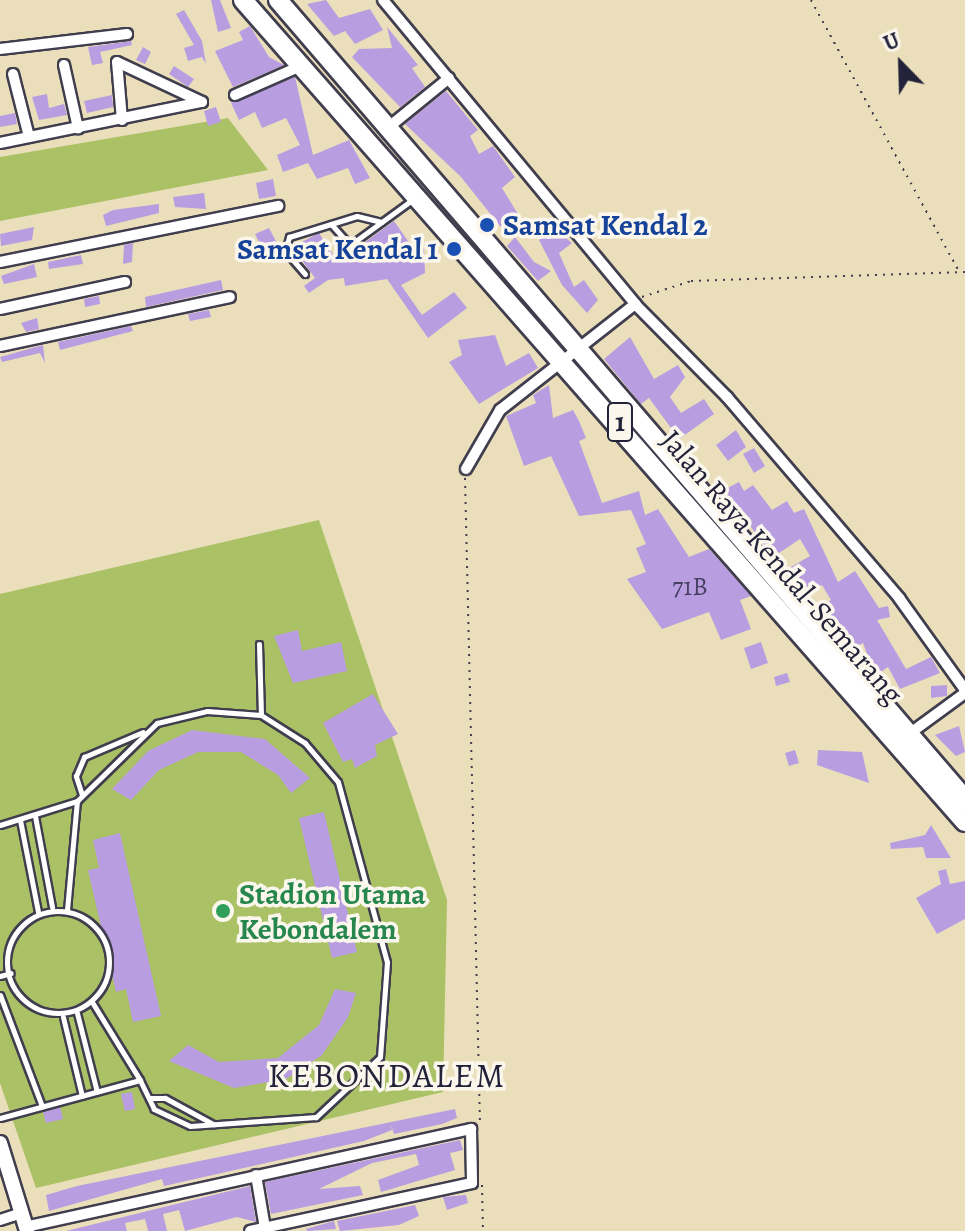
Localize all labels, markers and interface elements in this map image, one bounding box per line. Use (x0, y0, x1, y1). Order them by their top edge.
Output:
north arrow (861, 24, 941, 104)
text: U (879, 25, 904, 59)
place label: Samsat Kendal 2 (503, 207, 708, 243)
marker: Samsat Kendal 2 (478, 216, 496, 234)
place label: Samsat Kendal 1 (237, 231, 438, 267)
marker: Samsat Kendal 1 (445, 240, 463, 258)
road number: 1 (606, 398, 634, 446)
street label: Jalan Raya Kendal-Semarang (653, 423, 911, 711)
house number: 71B (672, 571, 708, 603)
place label: Stadion Utama Kebondalem (239, 876, 426, 946)
marker: Stadion Utama Kebondalem (214, 902, 232, 920)
district label: KEBONDALEM (268, 1056, 506, 1096)

